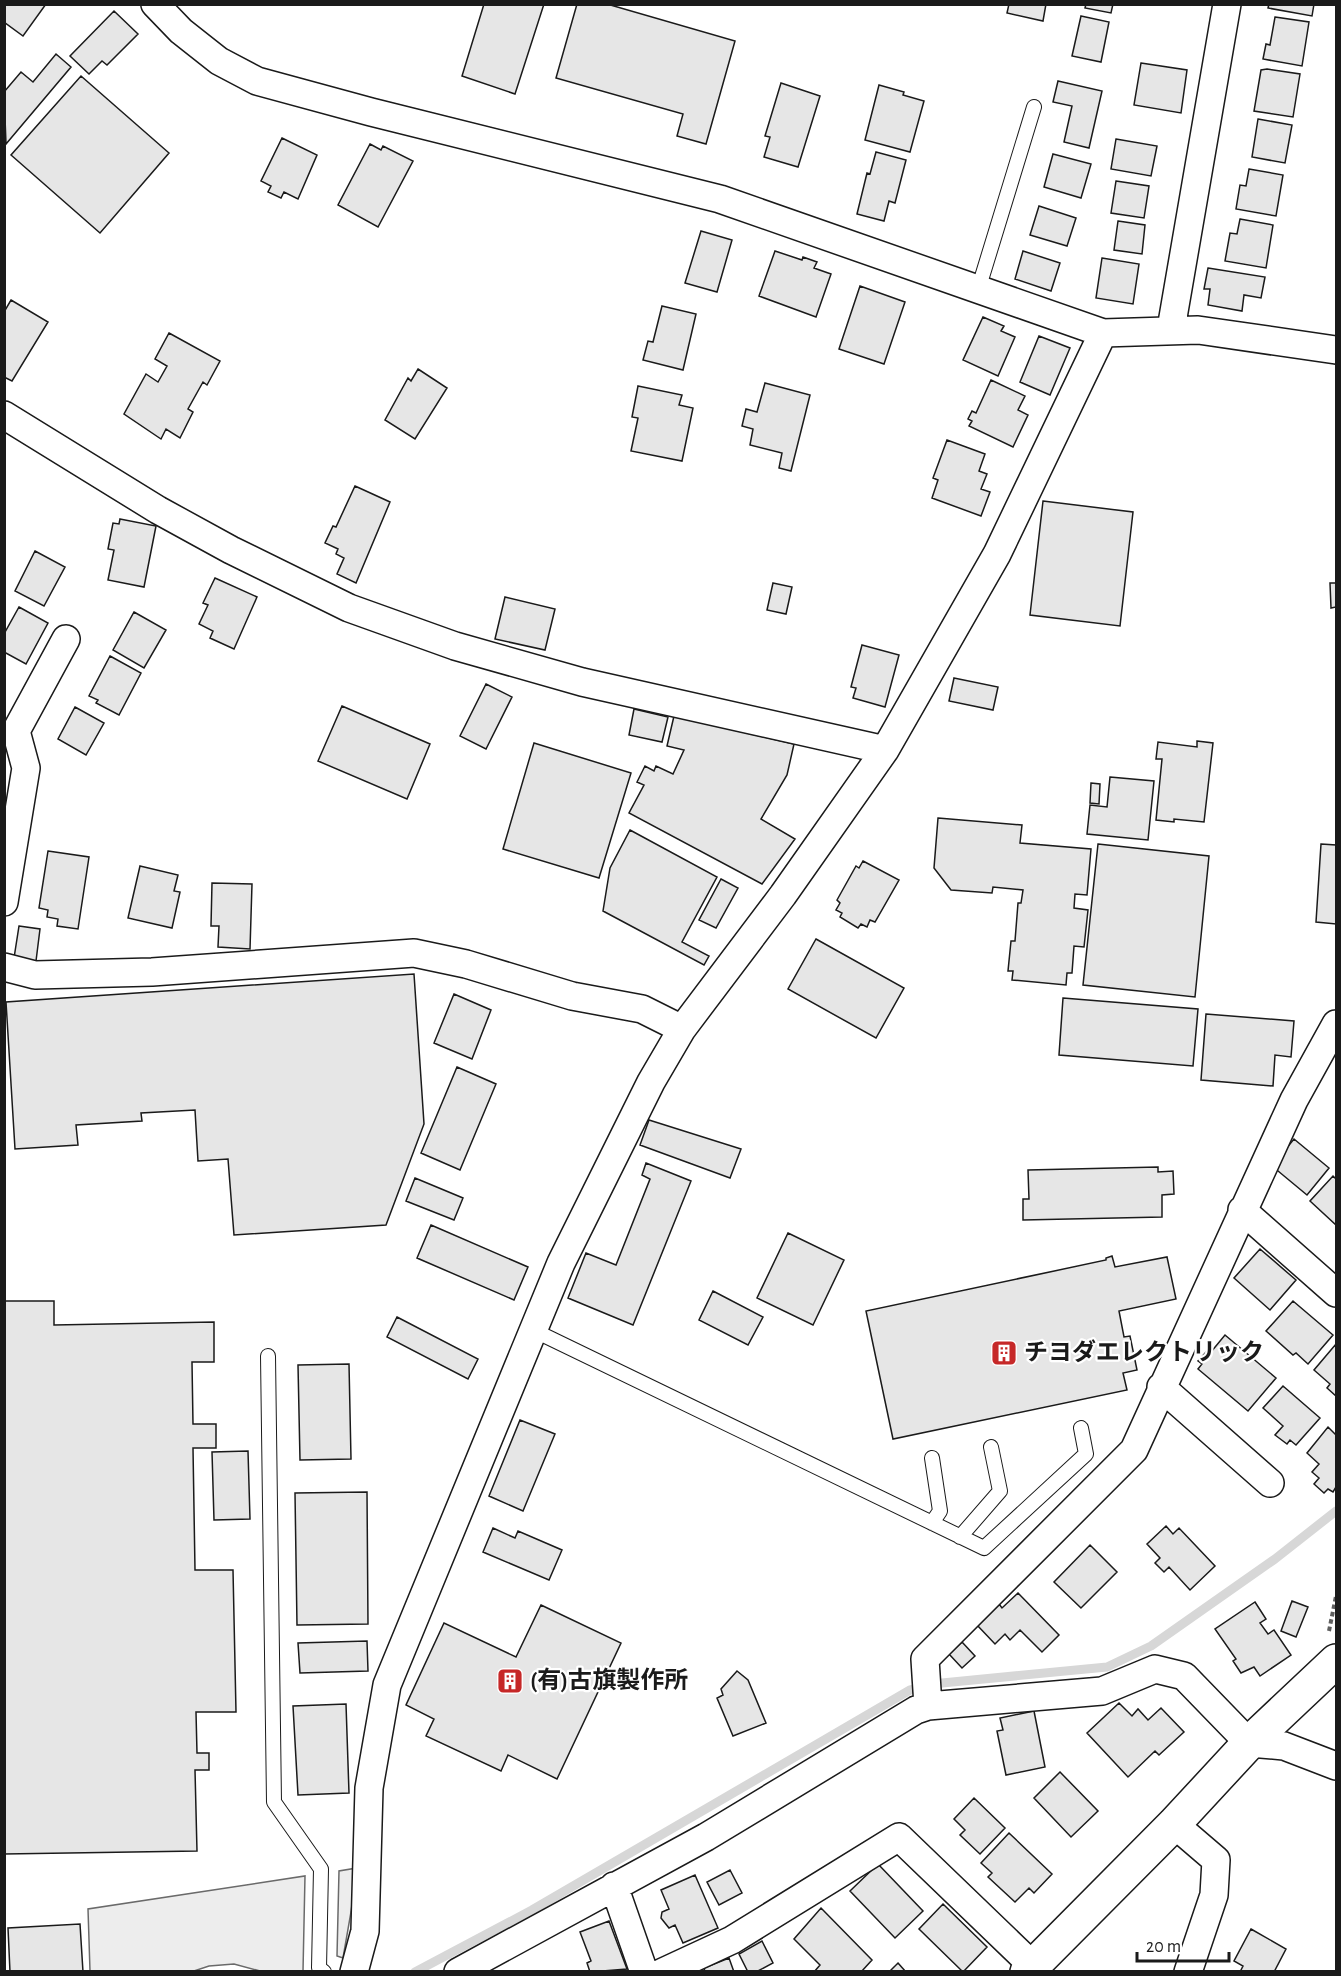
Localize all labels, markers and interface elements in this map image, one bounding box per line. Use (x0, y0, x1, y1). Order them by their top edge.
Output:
building icon: チヨダエレクトリック (989, 1338, 1019, 1368)
place label: チヨダエレクトリック (1024, 1339, 1264, 1365)
building icon: (有)古旗製作所 (495, 1666, 525, 1696)
place label: (有)古旗製作所 (530, 1667, 688, 1693)
scale bar (1137, 1925, 1228, 1963)
text: 20 m (1146, 1938, 1181, 1956)

